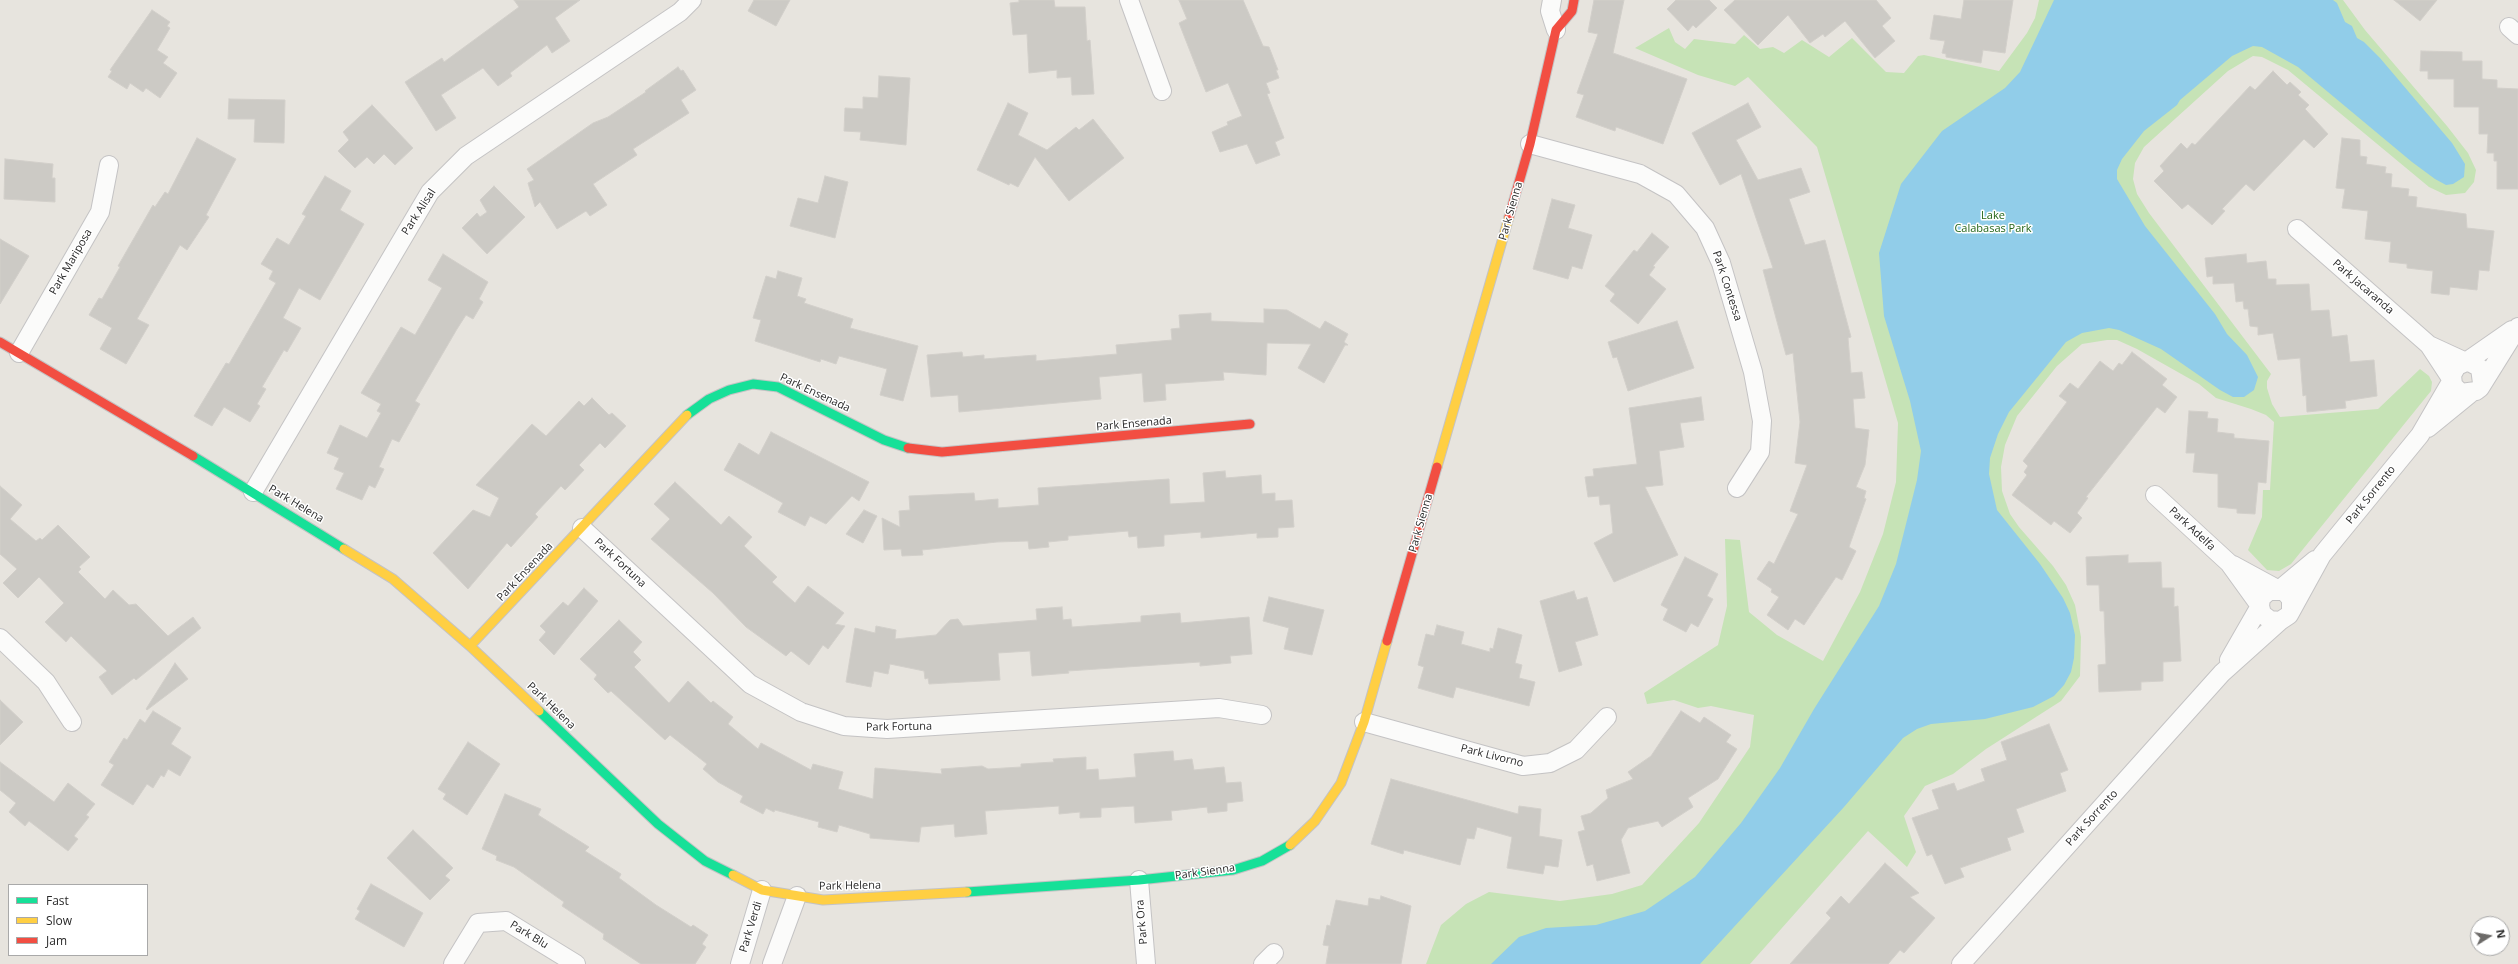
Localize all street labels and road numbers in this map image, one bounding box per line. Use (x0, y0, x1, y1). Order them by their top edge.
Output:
street label: Park Sienna (1496, 180, 1526, 242)
street label: Park Alisal (399, 186, 439, 238)
street label: Park Mariposa (47, 227, 95, 297)
street label: Park Contessa (1709, 249, 1745, 323)
street label: Park Jacaranda (2330, 257, 2396, 317)
street label: Park Ensenada (778, 371, 852, 415)
street label: Park Ensenada (1096, 414, 1172, 434)
street label: Park Sorrento (2344, 463, 2398, 527)
street label: Park Helena (266, 482, 326, 526)
street label: Park Sienna (1406, 492, 1436, 554)
street label: Park Adelfa (2166, 504, 2218, 554)
street label: Park Fortuna (591, 536, 649, 590)
street label: Park Ensenada (494, 540, 556, 604)
street label: Park Helena (524, 680, 578, 732)
street label: Park Fortuna (866, 720, 932, 734)
street label: Park Livorno (1459, 742, 1525, 770)
street label: Park Sorrento (2063, 787, 2121, 849)
street label: Park Sienna (1174, 861, 1236, 883)
street label: Park Helena (819, 879, 881, 893)
street label: Park Ora (1133, 899, 1151, 945)
street label: Park Verdi (737, 900, 765, 954)
street label: Park Blu (507, 918, 551, 952)

